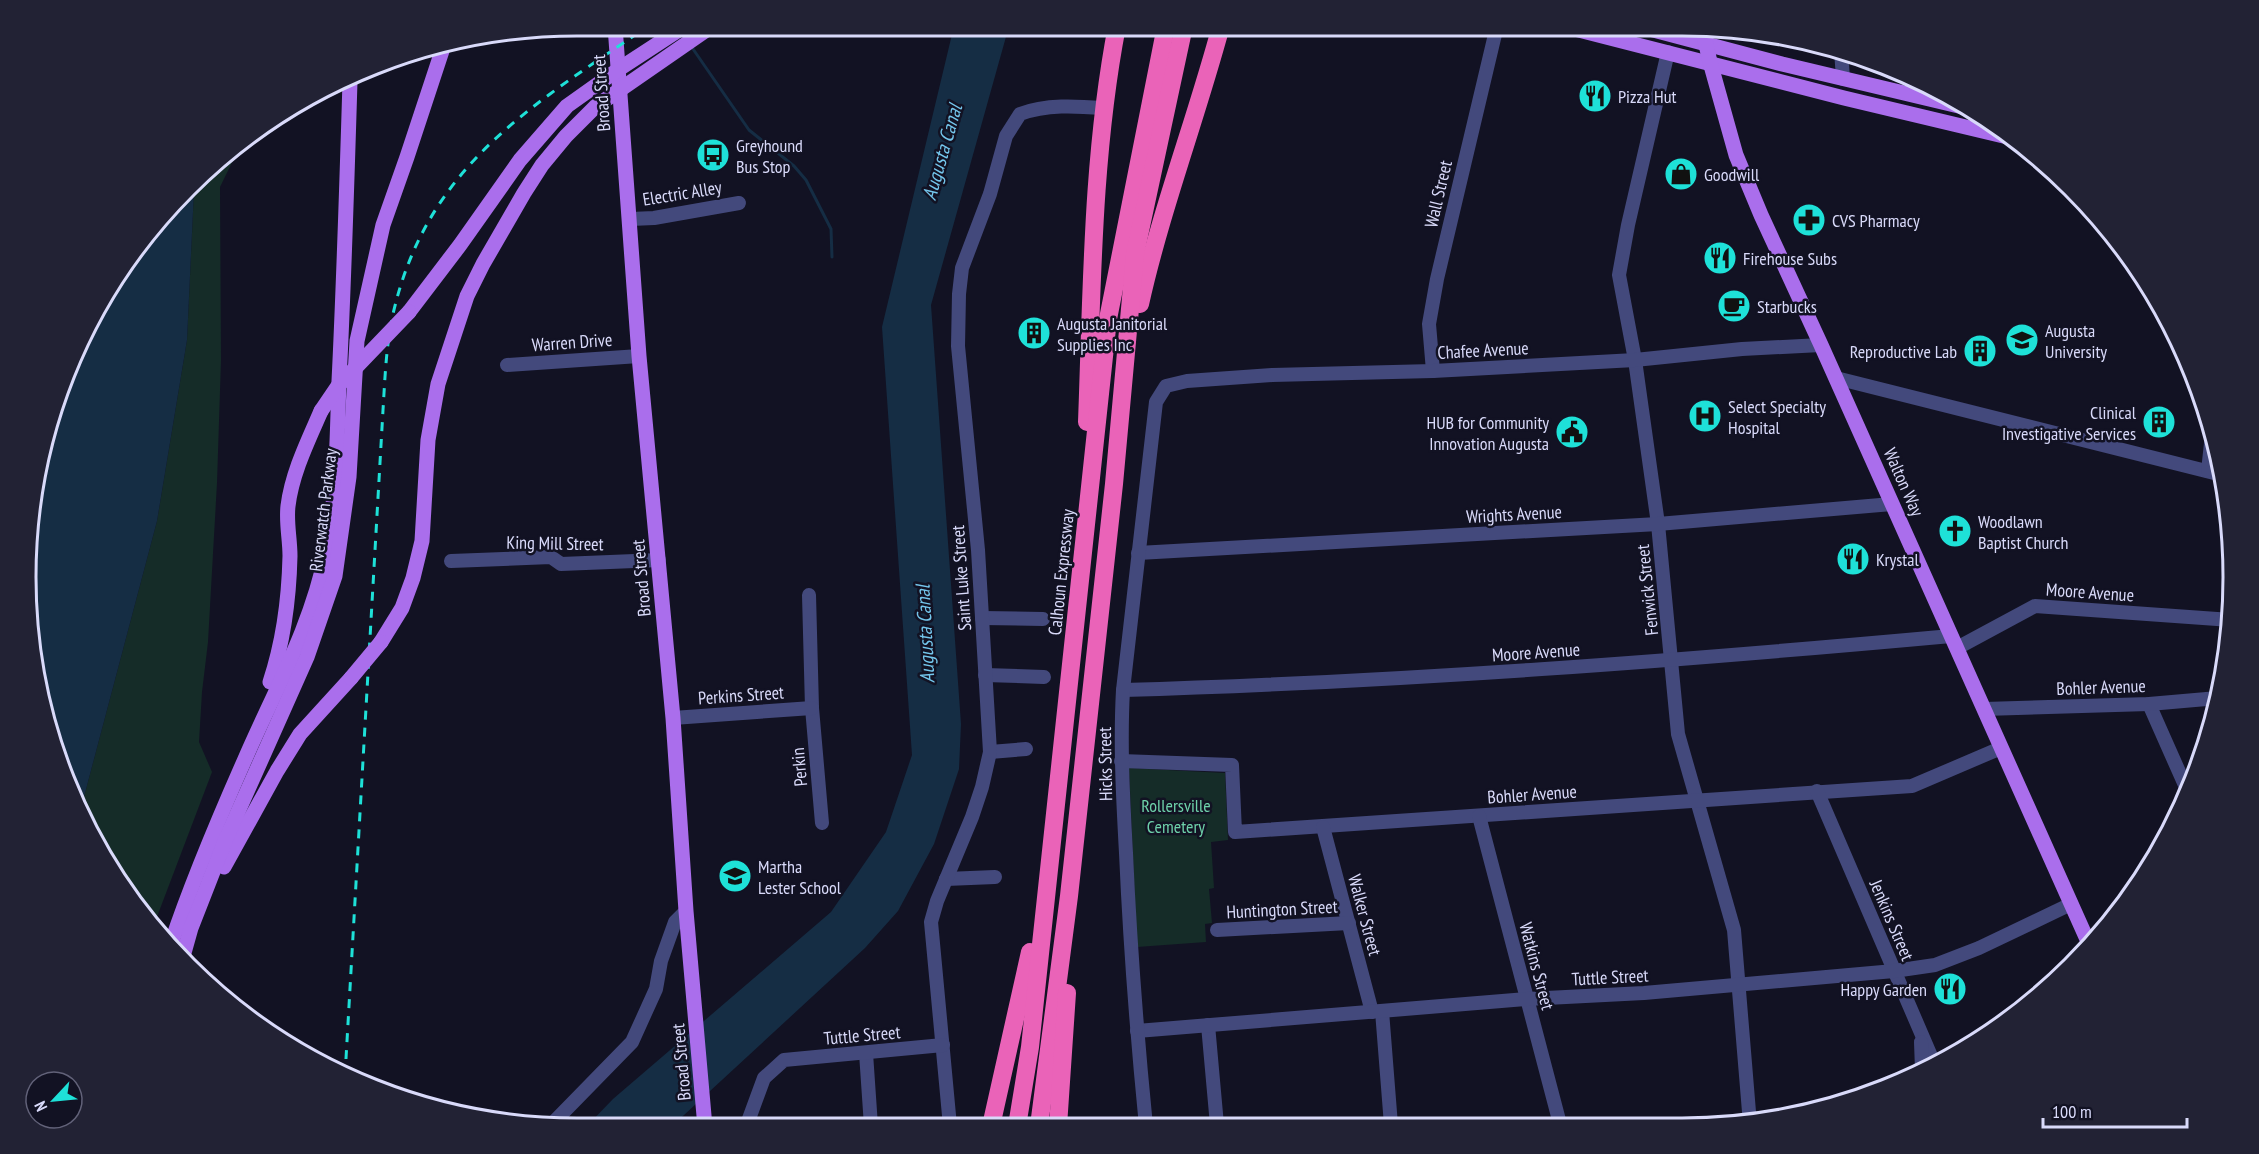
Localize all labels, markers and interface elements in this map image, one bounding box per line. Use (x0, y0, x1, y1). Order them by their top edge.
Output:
street label: Broad Street (587, 54, 615, 132)
restaurant icon: Pizza Hut (1577, 78, 1613, 114)
place label: Pizza Hut (1618, 85, 1676, 108)
water label: Augusta Canal (916, 99, 969, 203)
place label: Greyhound Bus Stop (736, 134, 803, 178)
bus stop icon: Greyhound Bus Stop (695, 137, 731, 173)
shop icon: Goodwill (1663, 156, 1699, 192)
street label: Wall Street (1419, 158, 1457, 230)
place label: Goodwill (1704, 163, 1760, 186)
street label: Electric Alley (641, 175, 723, 211)
pharmacy icon: CVS Pharmacy (1791, 202, 1827, 238)
place label: CVS Pharmacy (1832, 209, 1920, 232)
restaurant icon: Firehouse Subs (1702, 240, 1738, 276)
place label: Firehouse Subs (1743, 247, 1837, 270)
cafe icon: Starbucks (1716, 288, 1752, 324)
place label: Starbucks (1757, 295, 1817, 318)
place label: Augusta Janitorial Supplies Inc (1057, 312, 1168, 356)
building icon: Augusta Janitorial Supplies Inc (1016, 315, 1052, 351)
place label: Augusta University (2045, 319, 2107, 363)
school or university icon: Augusta University (2004, 322, 2040, 358)
street label: Warren Drive (531, 328, 613, 356)
building icon: Reproductive Lab (1962, 333, 1998, 369)
street label: Chafee Avenue (1437, 336, 1529, 364)
place label: Reproductive Lab (1850, 340, 1957, 363)
place label: Select Specialty Hospital (1728, 395, 1826, 439)
hospital icon: Select Specialty Hospital (1687, 398, 1723, 434)
place label: Clinical Investigative Services (2002, 401, 2137, 445)
building icon: Clinical Investigative Services (2141, 404, 2177, 440)
place label: HUB for Community Innovation Augusta (1426, 411, 1549, 455)
public building icon: HUB for Community Innovation Augusta (1554, 414, 1590, 450)
street label: Walton Way (1879, 444, 1929, 520)
street label: Riverwatch Parkway (304, 447, 342, 573)
street label: Wrights Avenue (1466, 500, 1562, 528)
street label: Calhoun Expressway (1043, 508, 1079, 636)
place label: Woodlawn Baptist Church (1978, 510, 2068, 554)
church icon: Woodlawn Baptist Church (1937, 513, 1973, 549)
street label: Saint Luke Street (946, 524, 976, 632)
street label: King Mill Street (506, 531, 604, 555)
street label: Broad Street (626, 538, 656, 617)
restaurant icon: Krystal (1835, 541, 1871, 577)
street label: Fenwick Street (1631, 543, 1663, 637)
place label: Krystal (1876, 548, 1919, 571)
street label: Moore Avenue (2045, 577, 2135, 607)
water label: Augusta Canal (909, 582, 941, 684)
street label: Moore Avenue (1491, 637, 1581, 667)
street label: Bohler Avenue (2056, 674, 2146, 700)
street label: Perkins Street (697, 681, 785, 709)
street label: Hicks Street (1093, 727, 1117, 801)
street label: Perkin (786, 747, 812, 787)
street label: Bohler Avenue (1487, 779, 1577, 809)
park label: Rollersville Cemetery (1141, 794, 1211, 838)
place label: Martha Lester School (758, 855, 842, 899)
school or university icon: Martha Lester School (717, 858, 753, 894)
street label: Walker Street (1343, 872, 1387, 958)
street label: Jenkins Street (1864, 875, 1919, 964)
street label: Huntington Street (1226, 895, 1338, 923)
street label: Watkins Street (1514, 920, 1560, 1012)
street label: Tuttle Street (1571, 964, 1649, 990)
restaurant icon: Happy Garden (1932, 971, 1968, 1007)
place label: Happy Garden (1840, 978, 1927, 1001)
street label: Tuttle Street (823, 1020, 901, 1050)
street label: Broad Street (666, 1022, 696, 1101)
north arrow (24, 1070, 84, 1130)
scale bar (2043, 1091, 2187, 1129)
text: N (30, 1098, 51, 1115)
text: 100 m (2052, 1100, 2092, 1123)

